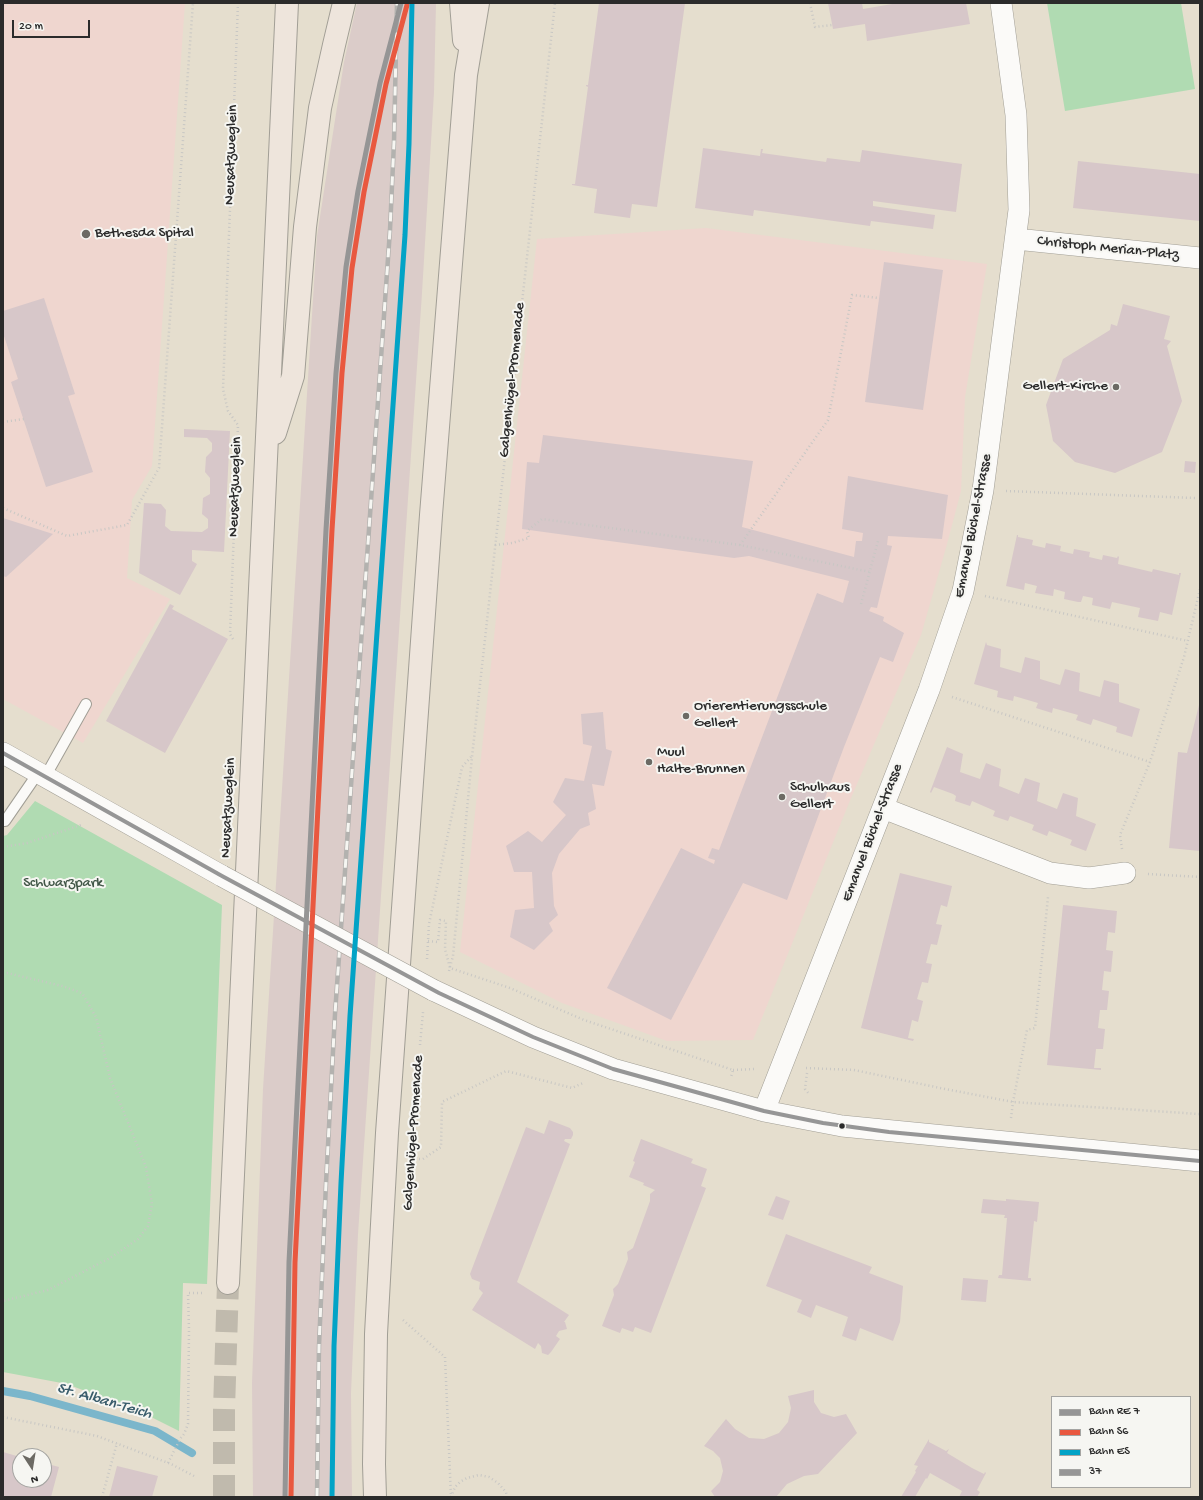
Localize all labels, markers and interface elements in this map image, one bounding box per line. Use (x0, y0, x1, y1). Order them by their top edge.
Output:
scale bar (14, 12, 92, 38)
text: 20 m (19, 20, 43, 34)
street label: Neusatzweglein (221, 104, 243, 206)
place label: Bethesda Spital (95, 225, 194, 243)
marker: Bethesda Spital (80, 228, 92, 240)
street label: Christoph Merian-Platz (1036, 233, 1180, 265)
street label: Galgenhügel-Promenade (496, 302, 530, 458)
place label: Gellert-Kirche (1023, 378, 1108, 396)
marker: Gellert-Kirche (1111, 382, 1121, 392)
street label: Neusatzweglein (225, 436, 247, 538)
street label: Emanuel Büchel-Strasse (951, 453, 997, 599)
place label: Orierentierungsschule Gellert (694, 698, 827, 733)
marker: Orierentierungsschule Gellert (681, 711, 691, 721)
place label: Muul Halte-Brunnen (657, 744, 745, 779)
street label: Neusatzweglein (217, 757, 241, 859)
marker: Muul Halte-Brunnen (644, 757, 654, 767)
street label: Emanuel Büchel-Strasse (838, 762, 908, 904)
place label: Schulhaus Gellert (790, 779, 849, 814)
marker: Schulhaus Gellert (777, 792, 787, 802)
park label: Schwarzpark (23, 875, 103, 893)
street label: Galgenhügel-Promenade (400, 1055, 428, 1211)
unlabelled marker (837, 1121, 847, 1131)
water label: St. Alban-Teich (54, 1379, 154, 1425)
legend (1051, 1396, 1191, 1488)
text: Bahn RE 7 (1089, 1405, 1140, 1419)
text: Bahn S6 (1089, 1425, 1128, 1439)
text: Bahn ES (1089, 1445, 1130, 1459)
north arrow (12, 1448, 52, 1488)
text: 37 (1089, 1465, 1101, 1479)
text: N (30, 1472, 39, 1485)

